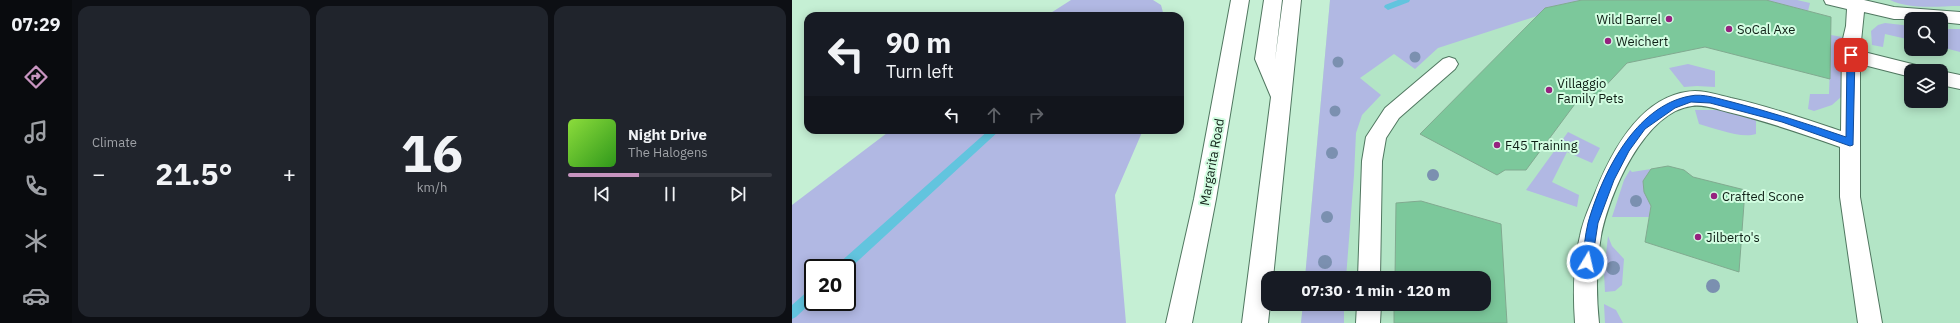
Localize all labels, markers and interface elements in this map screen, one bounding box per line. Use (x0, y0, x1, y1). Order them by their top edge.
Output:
place label: Wild Barrel (1596, 11, 1661, 28)
map controls (1904, 12, 1948, 108)
button: search (1904, 12, 1948, 56)
text: 07:29 (11, 13, 61, 36)
marker: Wild Barrel (1664, 14, 1674, 24)
place label: SoCal Axe (1737, 21, 1795, 38)
text: 90 m (886, 24, 951, 61)
marker: SoCal Axe (1724, 24, 1734, 34)
icon: left (820, 28, 872, 80)
place label: Weichert (1616, 33, 1668, 50)
marker: Weichert (1603, 36, 1613, 46)
pin (1834, 38, 1868, 72)
icon: arrive (1840, 44, 1862, 66)
text: Turn left (886, 60, 954, 83)
icon: directions (22, 63, 50, 91)
button: layers (1904, 64, 1948, 108)
place label: Villaggio Family Pets (1557, 75, 1624, 107)
marker: Villaggio Family Pets (1544, 85, 1554, 95)
icon: left (941, 104, 963, 126)
icon: ahead (983, 104, 1005, 126)
icon: right (1025, 104, 1047, 126)
street label: Margarita Road (1196, 117, 1228, 207)
icon: music (22, 118, 50, 146)
text: 16 (401, 119, 463, 186)
text: Night Drive (628, 125, 707, 144)
text: Climate (92, 134, 137, 151)
place label: F45 Training (1505, 137, 1578, 154)
marker: F45 Training (1492, 140, 1502, 150)
text: The Halogens (628, 144, 708, 161)
text: 21.5° (155, 154, 233, 193)
text: − (92, 159, 105, 188)
text: + (283, 159, 296, 188)
icon: phone (22, 172, 50, 200)
text: km/h (417, 179, 447, 196)
icon: previous (591, 183, 613, 205)
icon: pause (659, 183, 681, 205)
icon: next (727, 183, 749, 205)
place label: Crafted Scone (1722, 188, 1804, 205)
marker: Crafted Scone (1709, 191, 1719, 201)
icon: climate (22, 227, 50, 255)
place label: Jilberto's (1706, 229, 1760, 246)
marker: Jilberto's (1693, 232, 1703, 242)
position arrow (1566, 241, 1608, 283)
speed limit sign: 20 (804, 259, 856, 311)
text: 07:30 · 1 min · 120 m (1302, 281, 1450, 300)
icon: car (22, 282, 50, 310)

